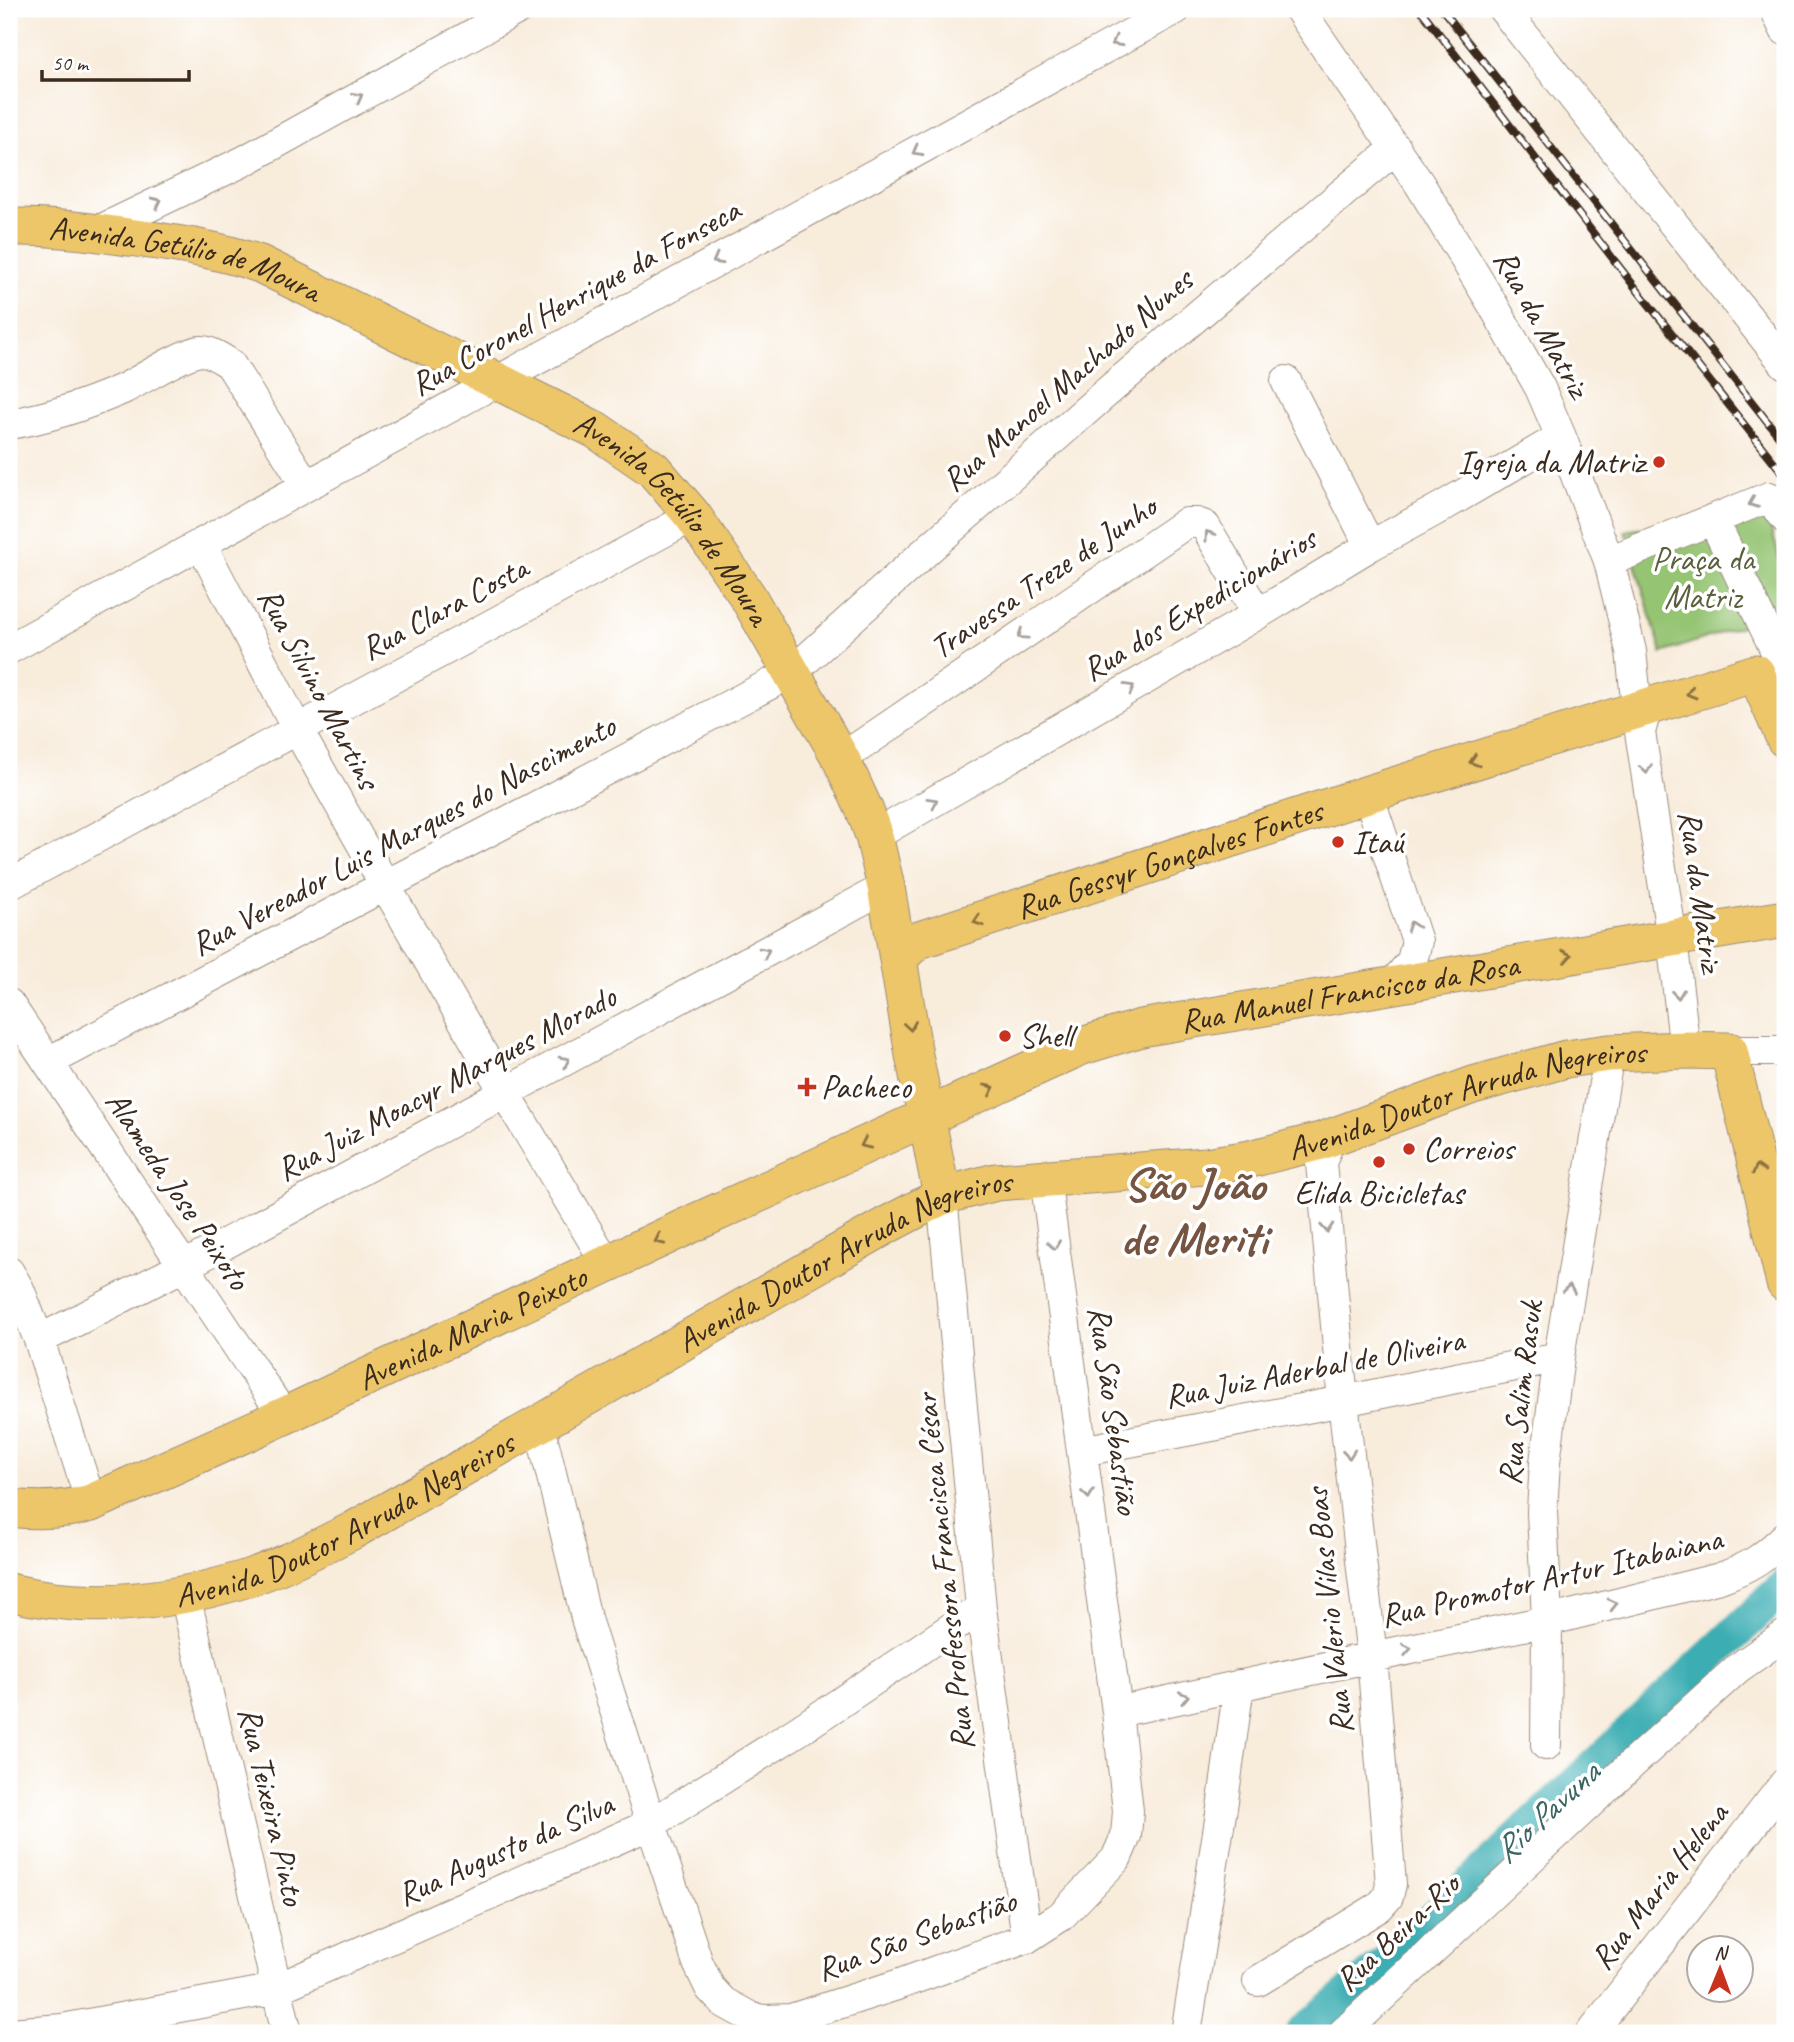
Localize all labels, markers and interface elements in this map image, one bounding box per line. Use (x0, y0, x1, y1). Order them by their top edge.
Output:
one-way arrow (1111, 33, 1123, 47)
scale bar (42, 38, 189, 82)
text: 50 m (52, 50, 90, 76)
one-way arrow (351, 92, 364, 105)
one-way arrow (911, 143, 924, 156)
street label: Rua Coronel Henrique da Fonseca (403, 188, 749, 405)
one-way arrow (150, 197, 162, 211)
street label: Avenida Getúlio de Moura (47, 207, 330, 313)
street label: Rua da Matriz (1484, 242, 1601, 407)
one-way arrow (712, 252, 725, 266)
street label: Rua Manoel Machado Nunes (933, 258, 1203, 500)
street label: Avenida Getúlio de Moura (567, 401, 782, 635)
place label: Igreja da Matriz (1458, 441, 1649, 483)
marker: Igreja da Matriz (1651, 454, 1667, 470)
street label: Travessa Treze de Junho (922, 484, 1167, 668)
one-way arrow (1748, 495, 1760, 509)
street label: Rua dos Expedicionários (1074, 516, 1326, 690)
one-way arrow (1205, 530, 1218, 543)
park label: Praça da Matriz (1652, 538, 1756, 618)
street label: Rua Clara Costa (353, 545, 537, 669)
street label: Rua Silvino Martins (248, 580, 391, 798)
one-way arrow (1017, 627, 1030, 640)
one-way arrow (1122, 683, 1135, 696)
one-way arrow (1685, 685, 1697, 699)
street label: Rua Vereador Luis Marques do Nascimento (184, 704, 625, 965)
one-way arrow (1468, 752, 1480, 767)
one-way arrow (1638, 763, 1653, 775)
street label: Rua Gessyr Gonçalves Fontes (1010, 788, 1330, 928)
one-way arrow (925, 797, 938, 810)
street label: Rua da Matriz (1669, 808, 1734, 978)
place label: Itaú (1352, 821, 1406, 863)
marker: Itaú (1330, 834, 1346, 850)
one-way arrow (972, 913, 984, 927)
one-way arrow (1406, 920, 1420, 932)
street label: Rua Manuel Francisco da Rosa (1177, 943, 1523, 1042)
one-way arrow (758, 947, 771, 961)
one-way arrow (1561, 949, 1573, 964)
street label: Rua Juiz Moacyr Marques Morado (269, 975, 624, 1190)
one-way arrow (1671, 988, 1686, 1000)
place label: Shell (1019, 1015, 1078, 1057)
one-way arrow (902, 1020, 917, 1032)
marker: Shell (997, 1028, 1013, 1044)
street label: Avenida Doutor Arruda Negreiros (1284, 1030, 1649, 1170)
one-way arrow (558, 1056, 571, 1069)
place label: Pacheco (821, 1066, 912, 1108)
marker: Pacheco (799, 1079, 815, 1095)
street label: Alameda Jose Peixoto (96, 1083, 261, 1298)
one-way arrow (983, 1083, 995, 1097)
place label: Correios (1423, 1128, 1517, 1170)
one-way arrow (860, 1136, 872, 1150)
marker: Correios (1401, 1141, 1417, 1157)
marker: Elida Bicicletas (1371, 1154, 1387, 1170)
district label: São João de Meriti (1121, 1155, 1273, 1268)
street label: Avenida Doutor Arruda Negreiros (669, 1160, 1015, 1362)
one-way arrow (1752, 1164, 1766, 1176)
place label: Elida Bicicletas (1295, 1172, 1466, 1214)
one-way arrow (1320, 1222, 1335, 1234)
one-way arrow (654, 1232, 666, 1246)
one-way arrow (1047, 1239, 1062, 1251)
street label: Avenida Maria Peixoto (350, 1255, 595, 1400)
one-way arrow (1561, 1283, 1576, 1295)
street label: Rua Salim Rasuk (1488, 1296, 1552, 1487)
street label: Rua São Sebastião (1079, 1303, 1150, 1519)
street label: Rua Juiz Aderbal de Oliveira (1161, 1318, 1469, 1418)
street label: Rua Professora Francisca César (904, 1389, 984, 1753)
street label: Avenida Doutor Arruda Negreiros (172, 1420, 524, 1617)
one-way arrow (1342, 1448, 1357, 1460)
street label: Rua Valerio Vilas Boas (1295, 1483, 1363, 1736)
one-way arrow (1081, 1489, 1096, 1500)
street label: Rua Promotor Artur Itabaiana (1376, 1517, 1728, 1637)
one-way arrow (1607, 1598, 1619, 1612)
one-way arrow (1401, 1643, 1413, 1658)
one-way arrow (1178, 1691, 1190, 1706)
street label: Rua Teixeira Pinto (229, 1703, 315, 1910)
water label: Rio Pavuna (1483, 1749, 1611, 1873)
street label: Rua Augusto da Silva (391, 1782, 621, 1915)
street label: Rua Maria Helena (1581, 1793, 1738, 1978)
street label: Rua Beira-Rio (1326, 1861, 1471, 2000)
street label: Rua São Sebastião (810, 1879, 1024, 1991)
north arrow (1686, 1934, 1756, 2004)
text: N (1714, 1941, 1730, 1965)

